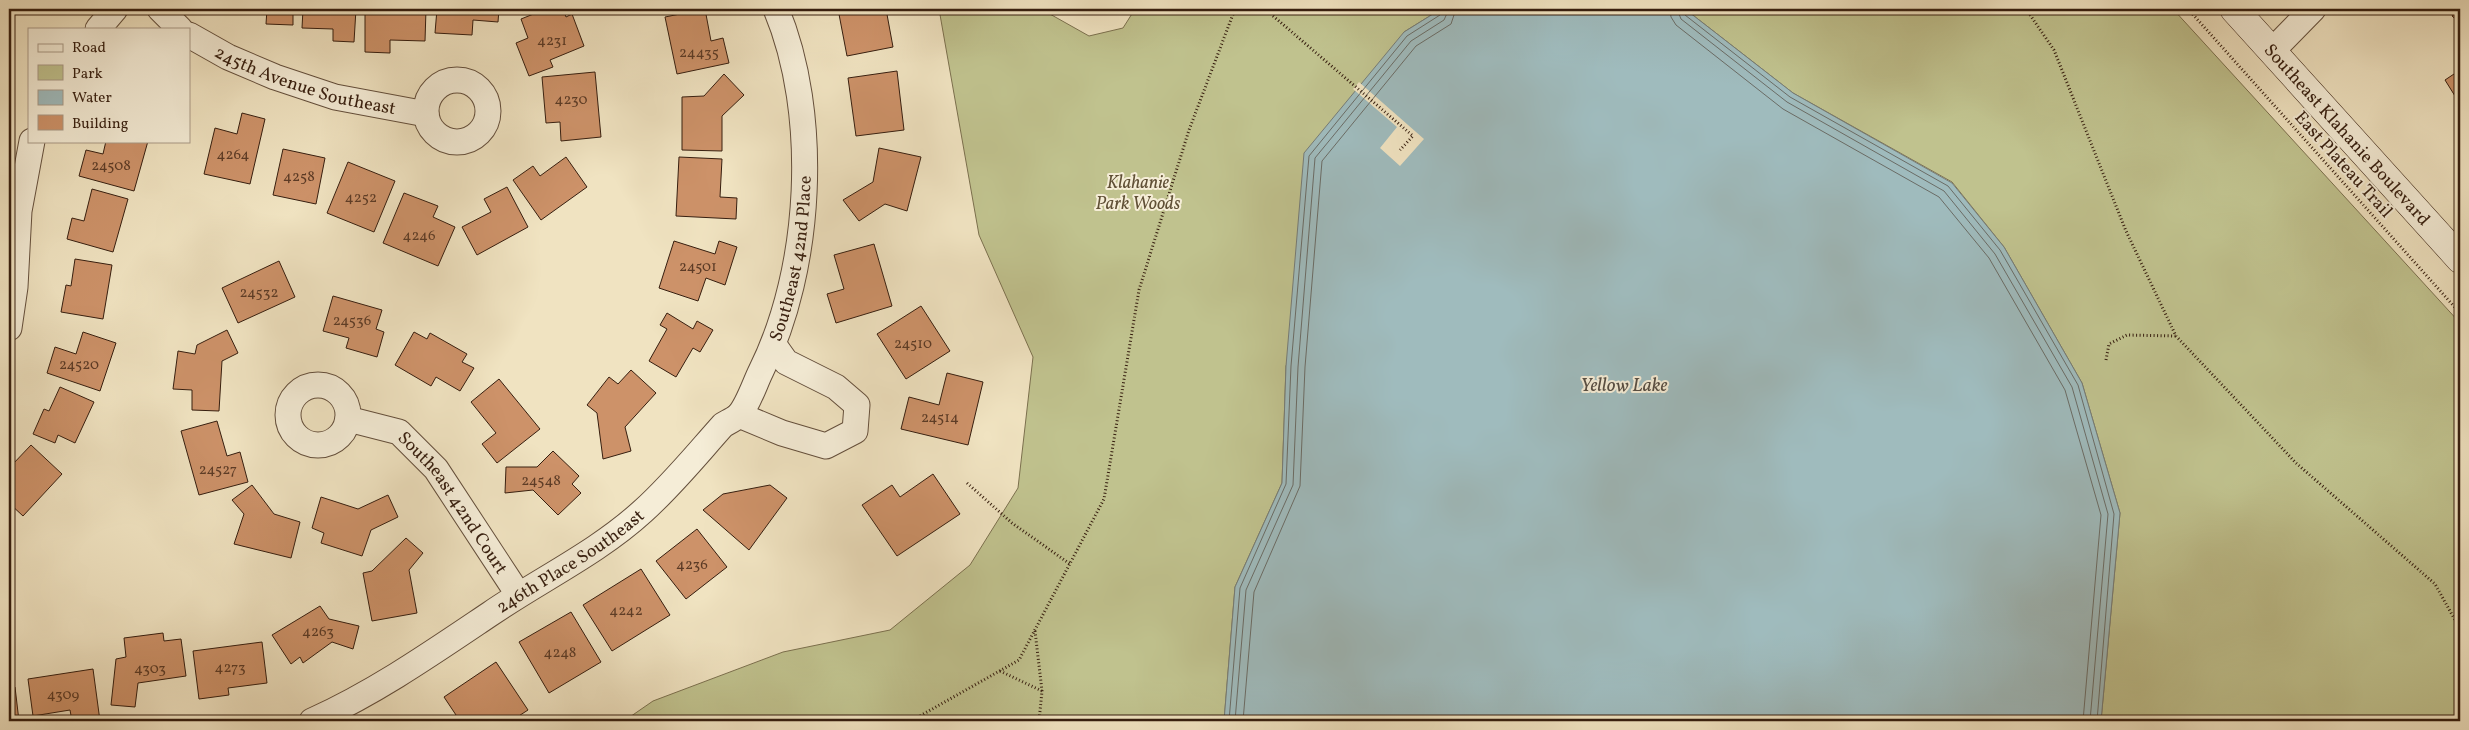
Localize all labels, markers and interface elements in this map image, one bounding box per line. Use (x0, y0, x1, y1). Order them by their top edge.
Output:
legend (28, 28, 190, 142)
house number: 4231 (537, 31, 567, 52)
text: Road (72, 38, 106, 59)
street label: Southeast Klahanie Boulevard (2257, 39, 2435, 232)
street label: 245th Avenue Southeast (209, 41, 398, 122)
house number: 24435 (679, 43, 719, 64)
text: Park (72, 64, 103, 85)
text: Water (72, 88, 112, 109)
house number: 4230 (555, 90, 587, 111)
street label: East Plateau Trail (2288, 106, 2398, 224)
text: Building (72, 114, 129, 135)
house number: 4264 (216, 145, 250, 166)
house number: 24508 (91, 156, 131, 177)
house number: 4258 (283, 167, 315, 188)
park label: Klahanie Park Woods (1096, 171, 1181, 217)
street label: Southeast 42nd Place (764, 175, 819, 345)
house number: 4252 (345, 188, 377, 209)
house number: 4246 (403, 226, 435, 247)
house number: 24501 (679, 257, 717, 278)
house number: 24532 (239, 283, 279, 304)
house number: 24536 (333, 311, 371, 332)
house number: 24510 (894, 334, 932, 355)
house number: 24520 (59, 355, 99, 376)
water label: Yellow Lake (1581, 373, 1667, 399)
house number: 24514 (921, 408, 959, 429)
street label: Southeast 42nd Court (391, 427, 513, 580)
house number: 24527 (199, 460, 237, 481)
house number: 24548 (521, 471, 561, 492)
street label: 246th Place Southeast (492, 504, 651, 620)
house number: 4236 (676, 555, 708, 576)
house number: 4242 (609, 601, 643, 622)
house number: 4263 (302, 622, 334, 643)
house number: 4248 (544, 643, 576, 664)
house number: 4273 (214, 658, 246, 679)
house number: 4303 (134, 659, 166, 680)
house number: 4309 (47, 685, 80, 706)

